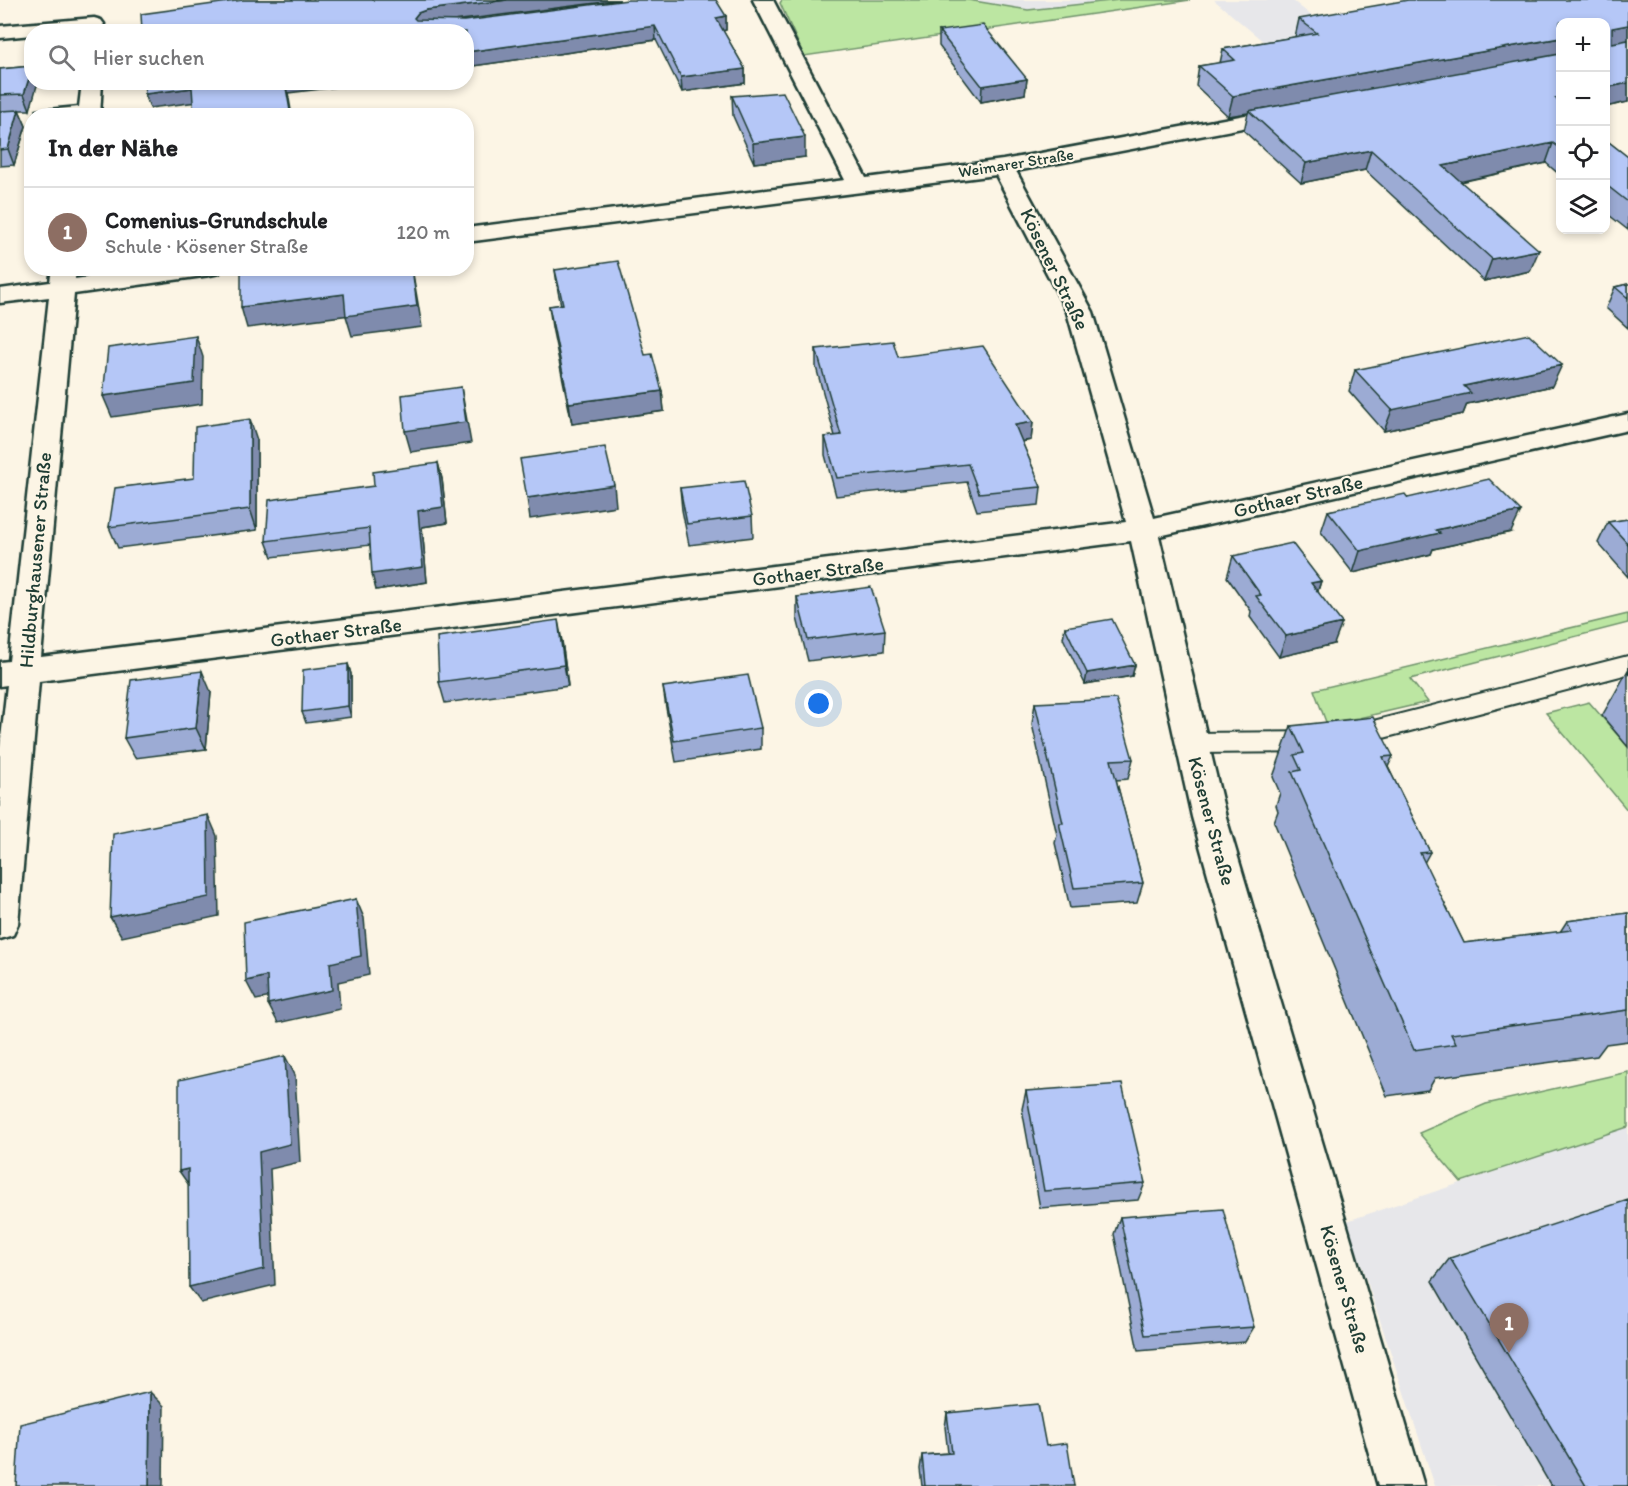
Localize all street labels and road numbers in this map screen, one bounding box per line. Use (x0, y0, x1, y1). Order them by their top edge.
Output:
street label: Weimarer Straße (957, 144, 1075, 182)
street label: Kösener Straße (1015, 204, 1095, 334)
street label: Hildburghausener Straße (14, 451, 56, 669)
street label: Gothaer Straße (1231, 469, 1365, 523)
street label: Gothaer Straße (751, 551, 885, 591)
street label: Gothaer Straße (269, 612, 403, 652)
street label: Kösener Straße (1183, 754, 1241, 888)
street label: Kösener Straße (1315, 1222, 1375, 1356)

